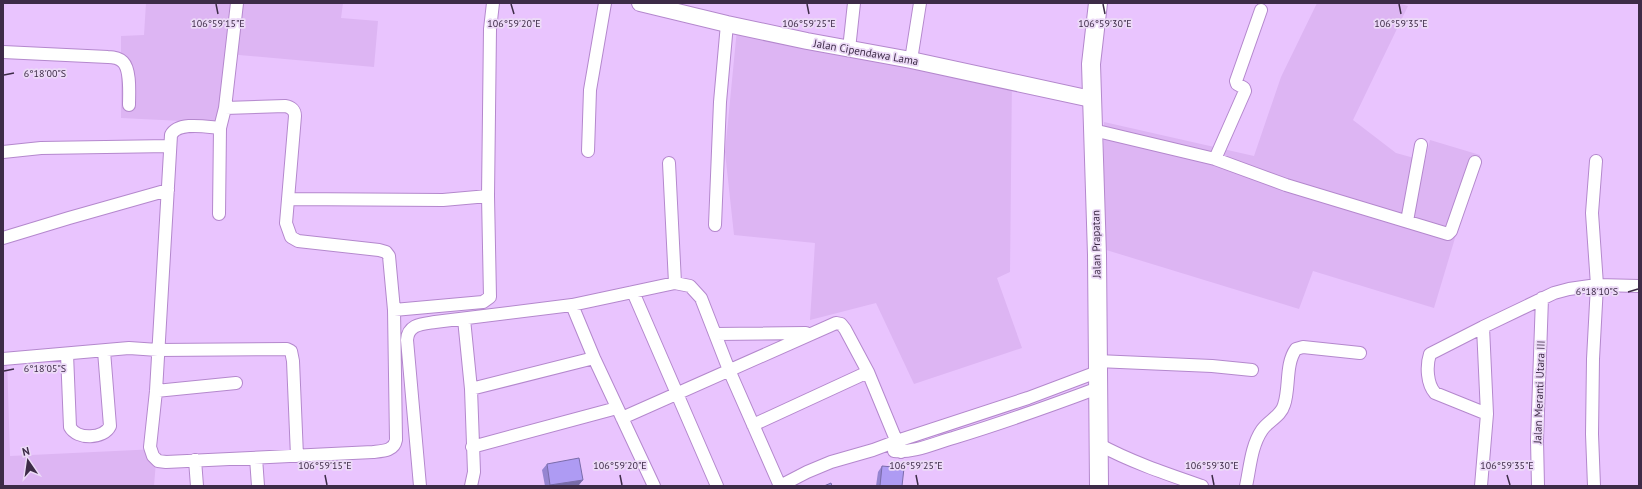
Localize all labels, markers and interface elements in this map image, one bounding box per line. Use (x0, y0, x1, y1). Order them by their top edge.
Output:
text: 106°59'15"E (191, 17, 245, 30)
text: 106°59'20"E (487, 17, 541, 30)
text: 106°59'25"E (782, 17, 836, 30)
text: 106°59'30"E (1078, 17, 1132, 30)
text: 106°59'35"E (1374, 17, 1428, 30)
street label: Jalan Cipendawa Lama (811, 36, 920, 68)
text: 6°18'00"S (24, 67, 66, 80)
street label: Jalan Prapatan (1088, 210, 1104, 279)
text: 6°18'10"S (1576, 285, 1618, 298)
street label: Jalan Meranti Utara III (1530, 340, 1548, 445)
text: 6°18'05"S (24, 362, 66, 375)
north arrow (8, 441, 48, 481)
text: N (21, 444, 31, 459)
text: 106°59'15"E (298, 459, 352, 472)
text: 106°59'20"E (593, 459, 647, 472)
text: 106°59'25"E (889, 459, 943, 472)
text: 106°59'30"E (1185, 459, 1239, 472)
text: 106°59'35"E (1480, 459, 1534, 472)

